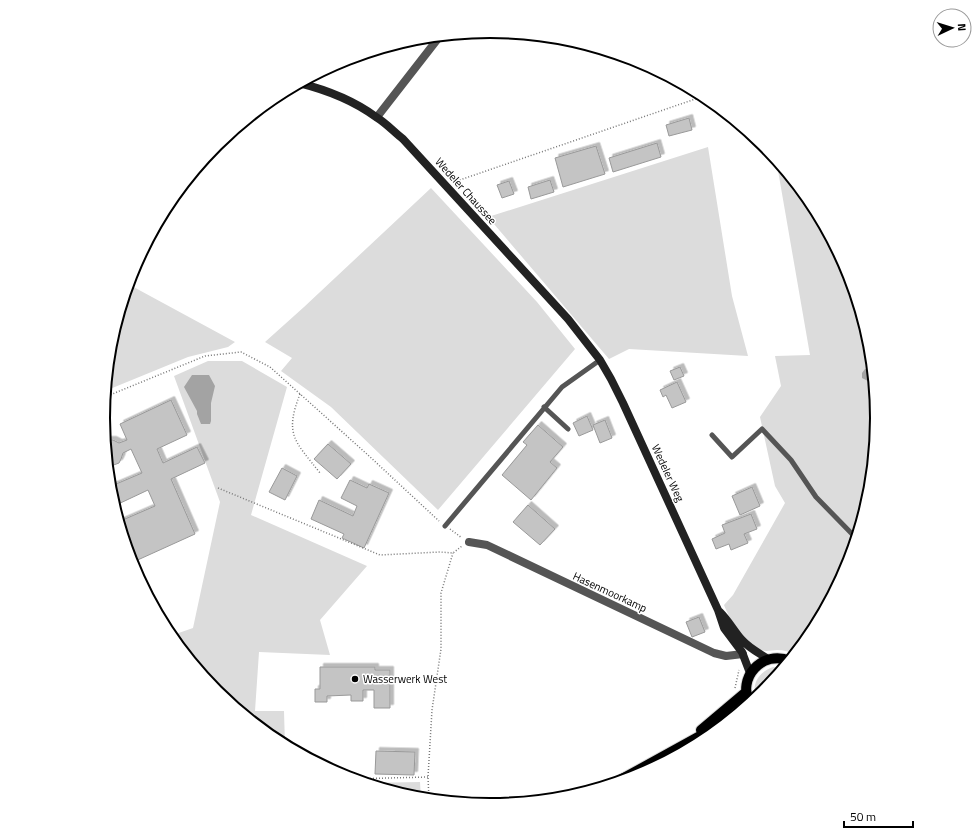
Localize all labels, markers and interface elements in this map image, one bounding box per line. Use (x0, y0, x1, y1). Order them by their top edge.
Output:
north arrow (932, 8, 972, 48)
text: N (954, 23, 970, 32)
street label: Wedeler Chaussee (431, 154, 501, 228)
street label: Wedeler Weg (648, 442, 688, 505)
street label: Hasenmoorkamp (570, 568, 650, 616)
place label: Wasserwerk West (363, 671, 447, 687)
marker: Wasserwerk West (350, 674, 360, 684)
scale bar (844, 803, 913, 829)
text: 50 m (850, 807, 876, 826)

